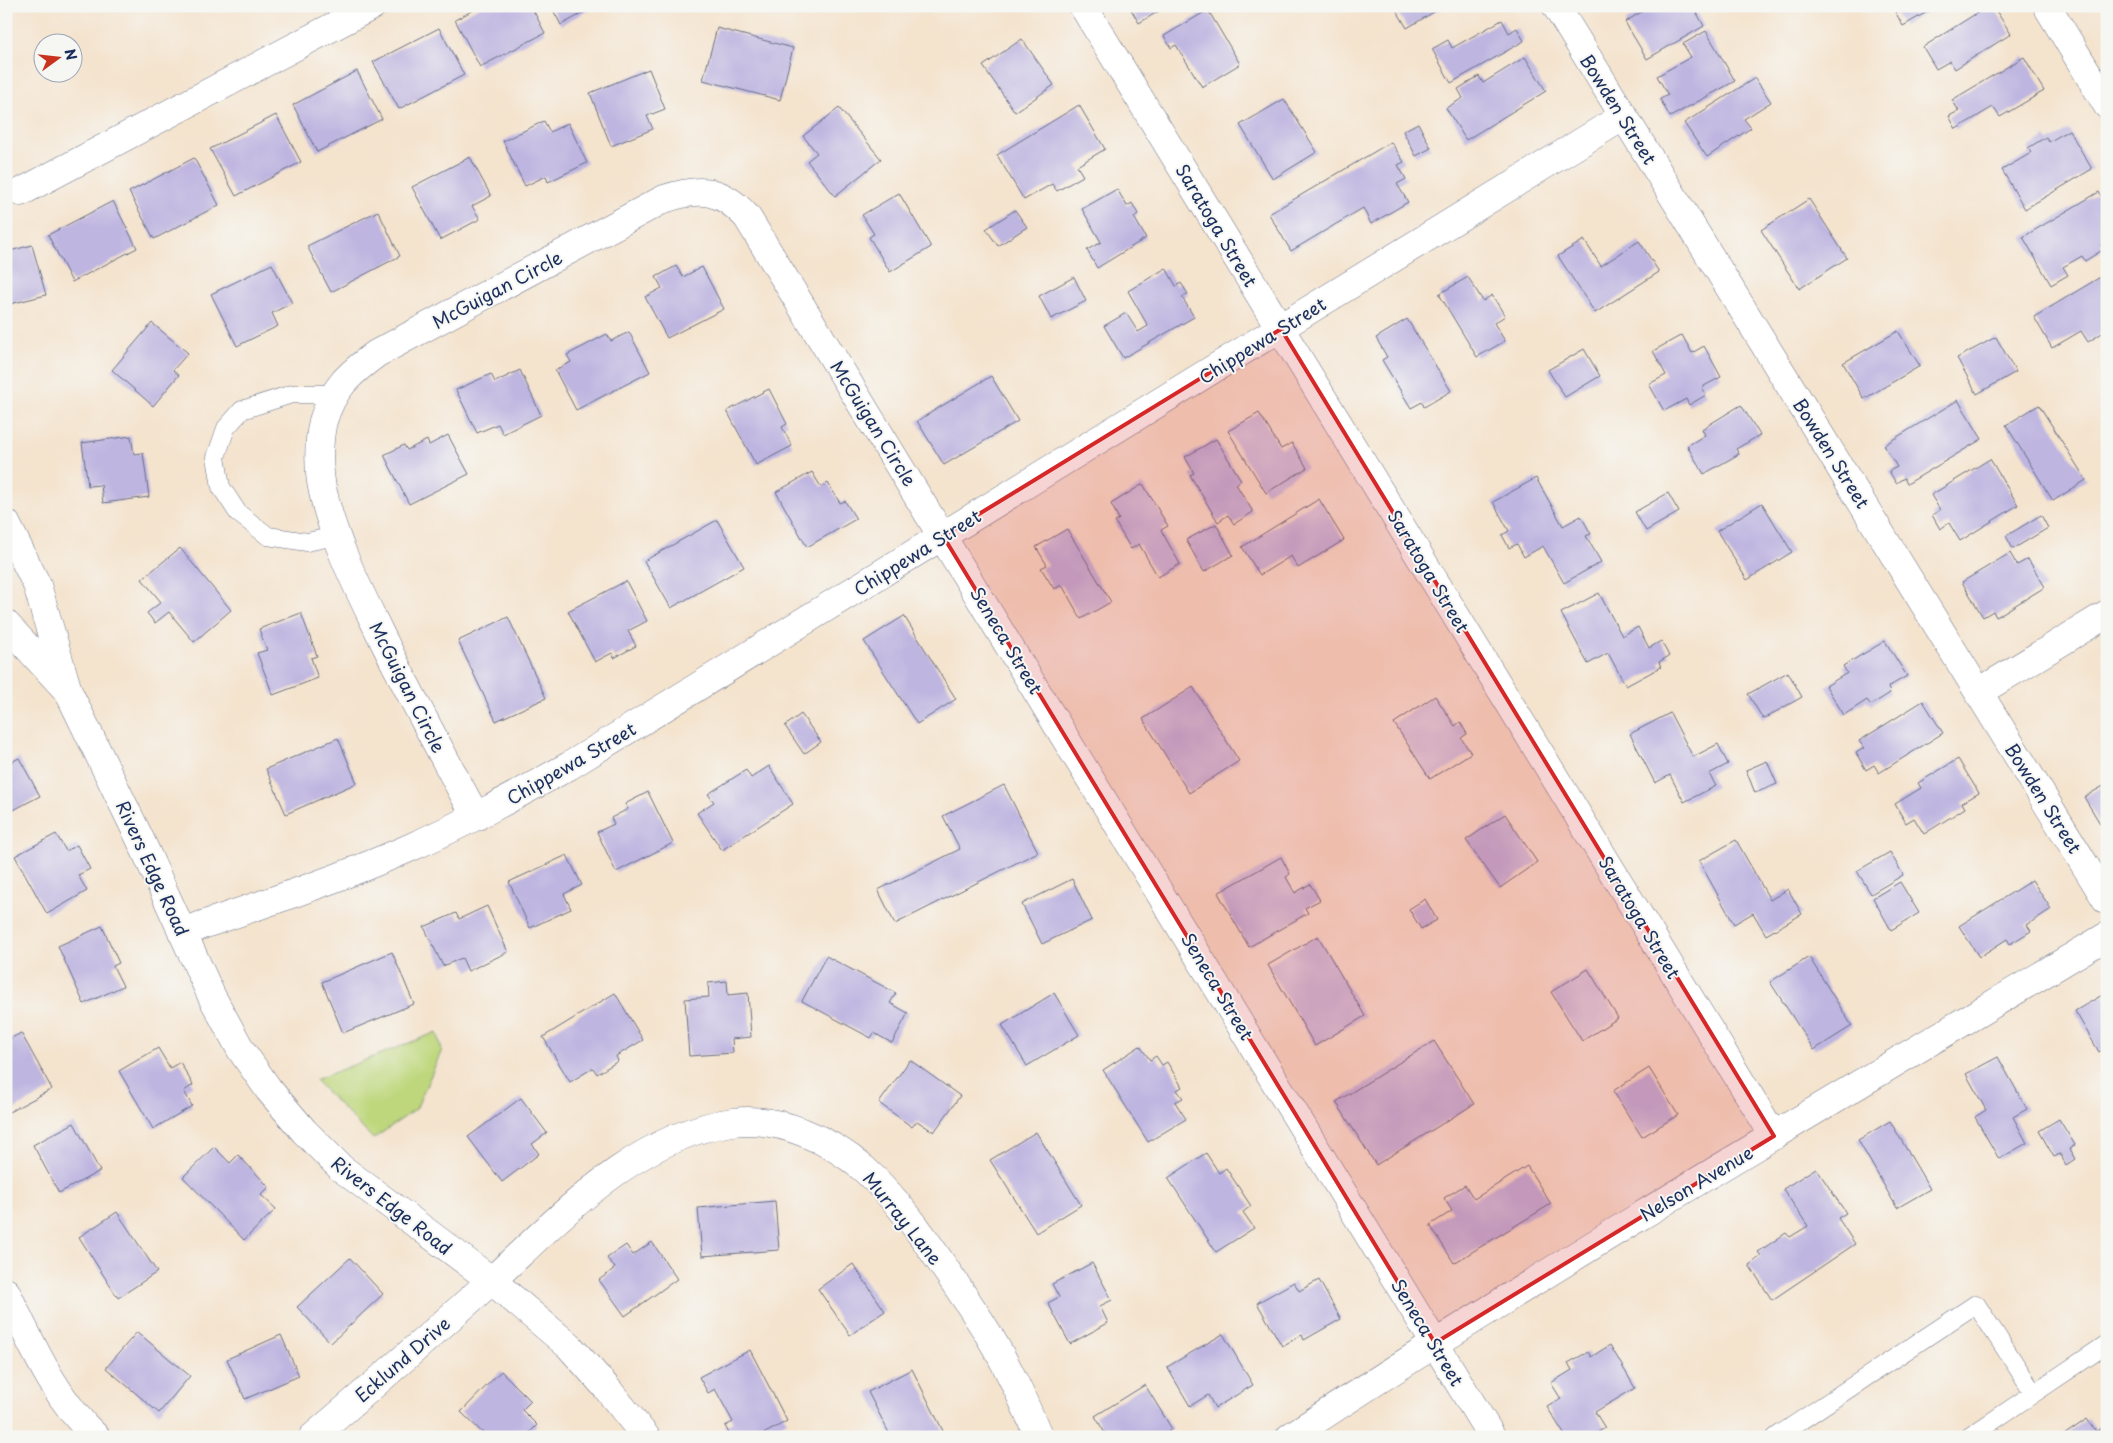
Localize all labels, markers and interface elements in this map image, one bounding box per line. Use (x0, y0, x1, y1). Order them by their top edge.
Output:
north arrow (32, 32, 82, 82)
text: N (59, 46, 83, 63)
street label: Bowden Street (1574, 49, 1664, 169)
street label: Saratoga Street (1170, 158, 1264, 292)
street label: McGuigan Circle (427, 243, 567, 335)
street label: Chippewa Street (1193, 290, 1331, 390)
street label: McGuigan Circle (824, 355, 924, 491)
street label: Bowden Street (1787, 393, 1877, 513)
street label: Chippewa Street (848, 502, 986, 602)
street label: Saratoga Street (1382, 504, 1476, 638)
street label: Seneca Street (964, 581, 1050, 699)
street label: McGuigan Circle (363, 617, 453, 757)
street label: Chippewa Street (501, 715, 641, 811)
street label: Bowden Street (1999, 738, 2089, 858)
street label: Rivers Edge Road (110, 796, 196, 940)
street label: Saratoga Street (1593, 850, 1687, 984)
street label: Seneca Street (1175, 927, 1261, 1045)
street label: Nelson Avenue (1634, 1139, 1758, 1227)
street label: Rivers Edge Road (326, 1149, 458, 1261)
street label: Murray Lane (857, 1166, 949, 1270)
street label: Seneca Street (1385, 1273, 1471, 1391)
street label: Ecklund Drive (348, 1310, 456, 1408)

